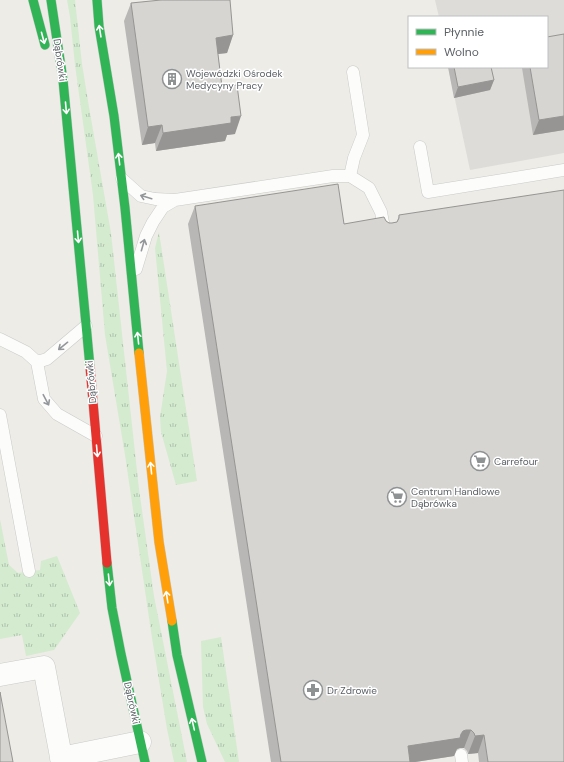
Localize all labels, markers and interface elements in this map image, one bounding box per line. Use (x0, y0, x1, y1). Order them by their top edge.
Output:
legend (408, 16, 548, 68)
one-way arrow (96, 24, 104, 37)
text: Płynnie (444, 24, 484, 40)
one-way arrow (40, 31, 48, 44)
street label: Dąbrówki (51, 38, 69, 82)
text: Wolno (444, 44, 479, 60)
place label: Wojewódzki Ośrodek Medycyny Pracy (186, 67, 283, 92)
building icon: Wojewódzki Ośrodek Medycyny Pracy (161, 68, 183, 90)
one-way arrow (62, 101, 69, 114)
one-way arrow (115, 153, 123, 166)
one-way arrow (139, 193, 152, 200)
one-way arrow (74, 230, 82, 243)
one-way arrow (140, 239, 147, 252)
one-way arrow (134, 332, 141, 345)
one-way arrow (57, 341, 68, 350)
street label: Dąbrówki (83, 360, 99, 404)
one-way arrow (43, 394, 50, 406)
one-way arrow (93, 444, 101, 457)
supermarket icon: Carrefour (469, 450, 491, 472)
place label: Carrefour (494, 455, 538, 468)
one-way arrow (147, 462, 154, 475)
place label: Centrum Handlowe Dąbrówka (411, 485, 500, 510)
supermarket icon: Centrum Handlowe Dąbrówka (386, 486, 408, 508)
one-way arrow (106, 573, 113, 586)
one-way arrow (163, 591, 171, 604)
pharmacy icon: Dr Zdrowie (302, 679, 324, 701)
street label: Dąbrówki (121, 681, 143, 725)
place label: Dr Zdrowie (327, 684, 377, 697)
one-way arrow (189, 718, 197, 731)

